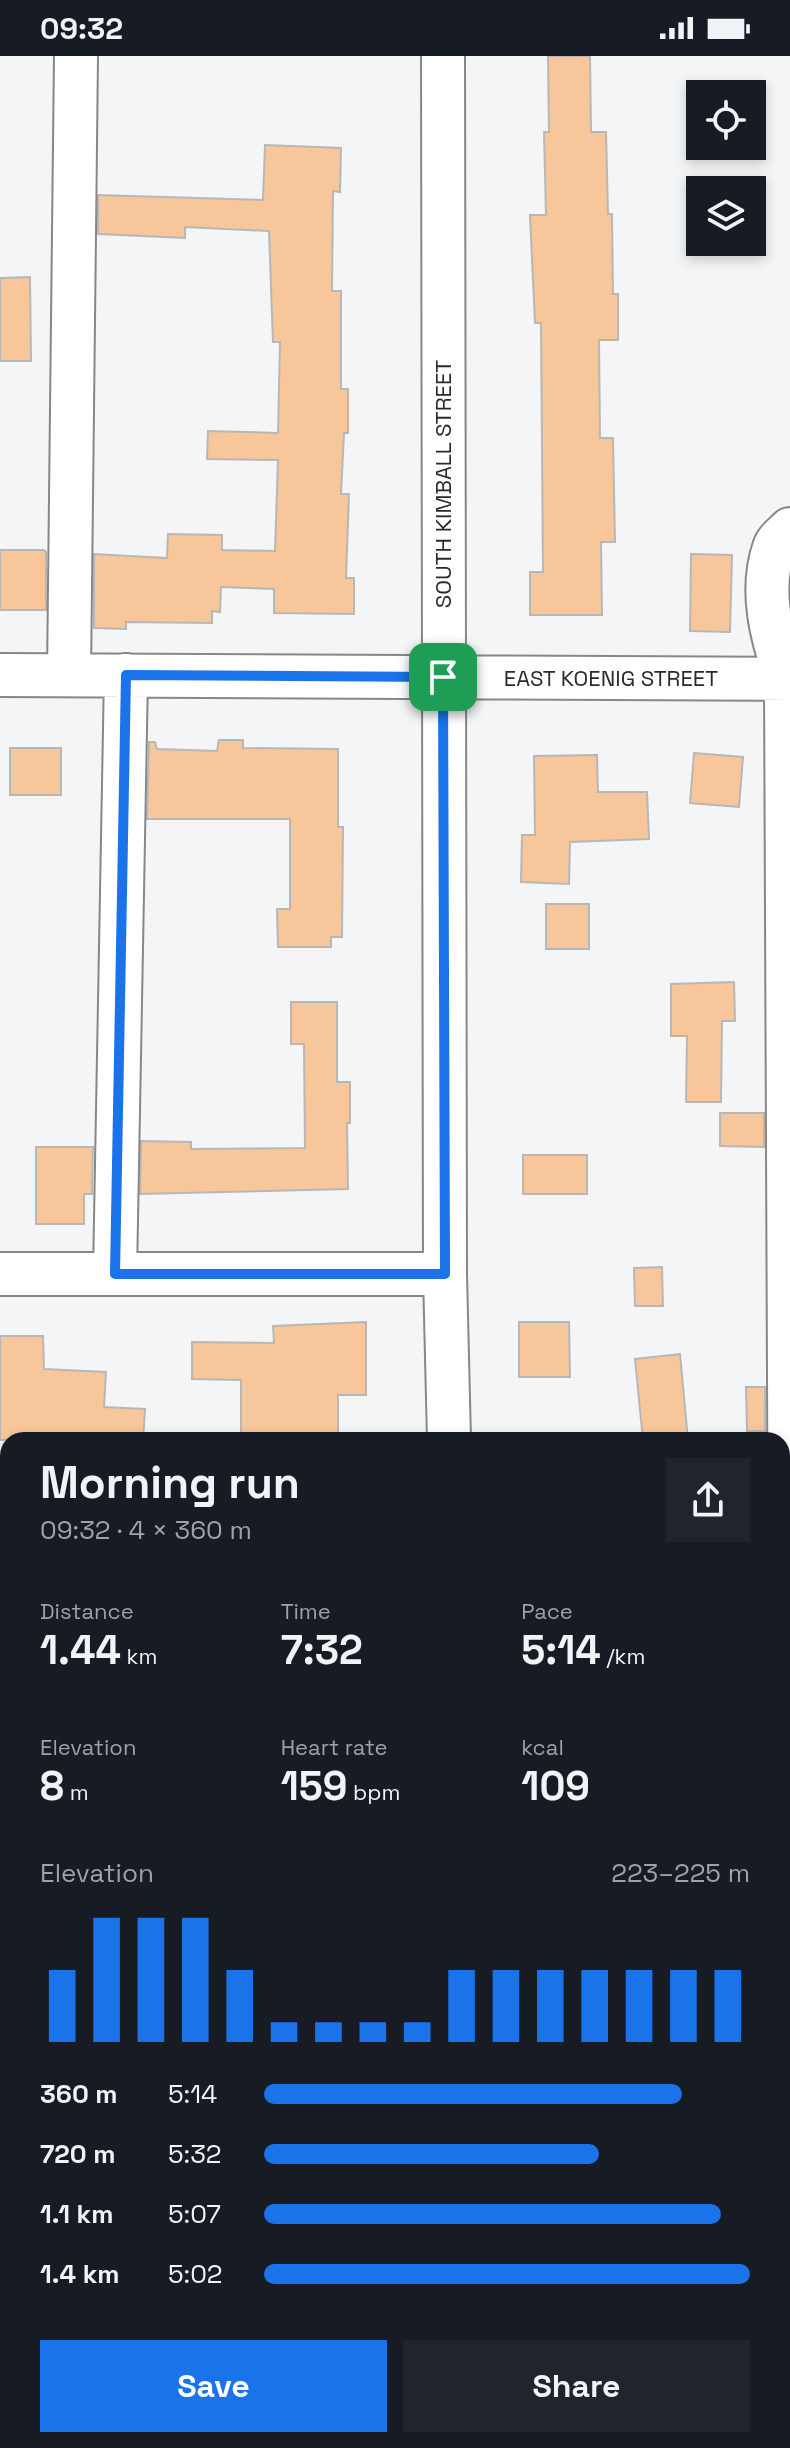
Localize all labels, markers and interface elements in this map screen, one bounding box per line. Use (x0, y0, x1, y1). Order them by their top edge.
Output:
text: 09:32 (40, 9, 123, 48)
map controls (686, 80, 766, 256)
button: locate (686, 80, 766, 160)
button: layers (686, 176, 766, 256)
street label: SOUTH KIMBALL STREET (429, 360, 457, 608)
pin (409, 643, 477, 711)
icon: arrive (421, 655, 465, 699)
street label: EAST KOENIG STREET (504, 664, 718, 692)
text: Morning run (40, 1455, 300, 1511)
button: share (666, 1458, 750, 1542)
text: 09:32 · 4 × 360 m (40, 1513, 252, 1547)
text: Distance (40, 1597, 134, 1625)
text: Time (281, 1597, 331, 1625)
text: Pace (521, 1597, 573, 1625)
text: 1.44 (40, 1625, 121, 1676)
text: 7:32 (281, 1625, 363, 1676)
text: 5:14 (521, 1625, 601, 1676)
text: km (121, 1642, 157, 1670)
text: /km (601, 1642, 645, 1670)
text: Elevation (40, 1733, 136, 1761)
text: Heart rate (281, 1733, 387, 1761)
text: kcal (521, 1733, 564, 1761)
text: 8 (40, 1761, 64, 1812)
text: 159 (281, 1761, 347, 1812)
text: 109 (521, 1761, 590, 1812)
text: m (64, 1778, 89, 1806)
text: bpm (347, 1778, 400, 1806)
text: Elevation (40, 1856, 154, 1890)
text: 223–225 m (611, 1856, 750, 1890)
text: 360 m (40, 2077, 118, 2111)
text: 5:14 (168, 2077, 217, 2111)
text: 720 m (40, 2137, 115, 2171)
text: 5:32 (168, 2137, 222, 2171)
text: 1.1 km (40, 2197, 113, 2231)
text: 5:07 (168, 2197, 221, 2231)
text: 1.4 km (40, 2257, 120, 2291)
text: 5:02 (168, 2257, 223, 2291)
button: Save (40, 2340, 387, 2432)
button: Share (403, 2340, 750, 2432)

